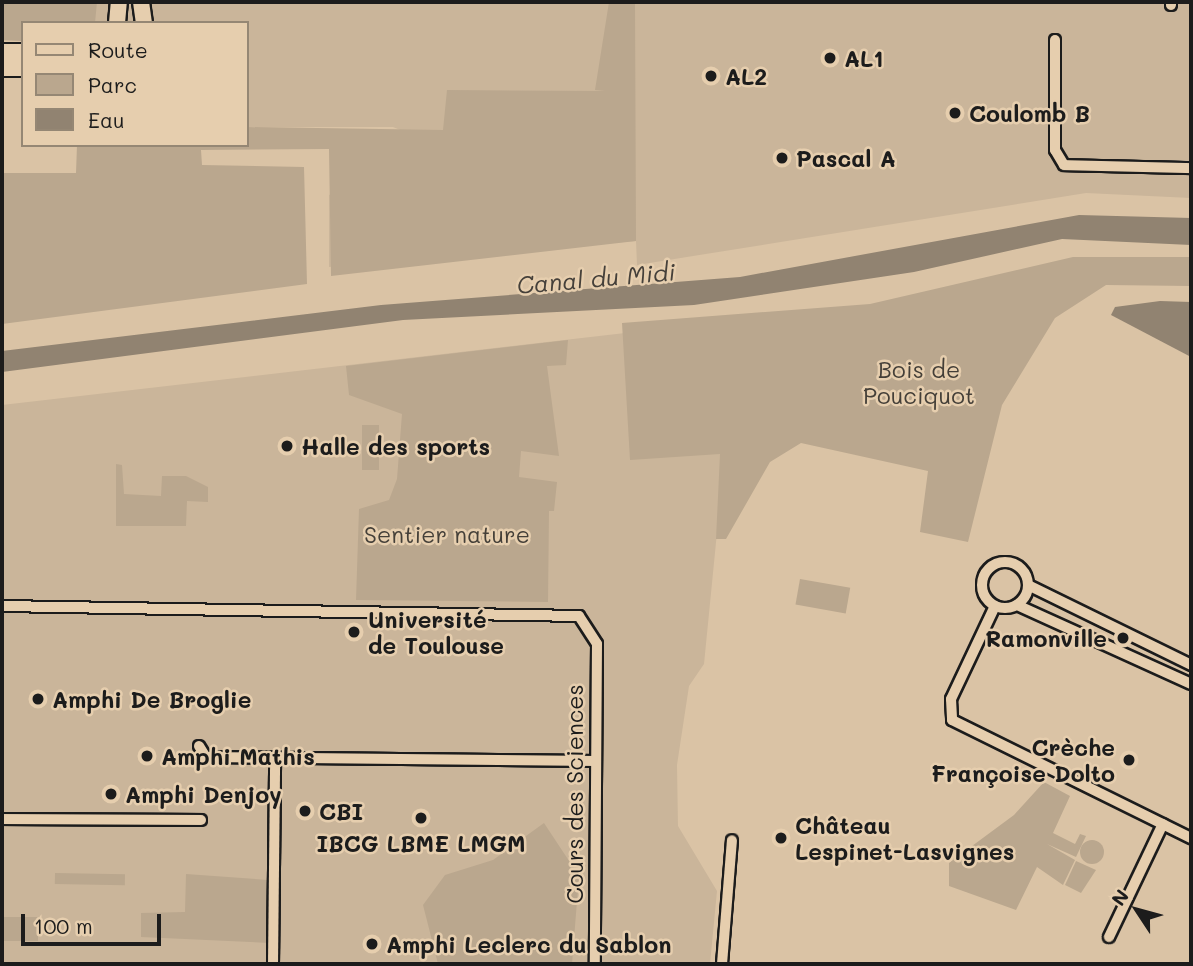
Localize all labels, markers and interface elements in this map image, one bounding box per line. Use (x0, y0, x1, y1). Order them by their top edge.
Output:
legend (21, 21, 248, 147)
text: Route (88, 36, 148, 63)
place label: AL1 (844, 44, 884, 72)
marker: AL1 (822, 50, 838, 66)
place label: AL2 (725, 62, 767, 90)
marker: AL2 (703, 68, 719, 84)
text: Parc (88, 71, 137, 98)
place label: Coulomb B (969, 99, 1090, 127)
marker: Coulomb B (947, 105, 963, 121)
text: Eau (88, 106, 125, 133)
place label: Pascal A (796, 144, 896, 172)
marker: Pascal A (774, 150, 790, 166)
water label: Canal du Midi (515, 257, 677, 299)
park label: Bois de Pouciquot (863, 355, 975, 409)
place label: Halle des sports (301, 432, 490, 460)
marker: Halle des sports (279, 438, 295, 454)
park label: Sentier nature (364, 520, 530, 548)
place label: Université de Toulouse (368, 605, 504, 659)
marker: Université de Toulouse (346, 624, 362, 640)
place label: Ramonville (985, 624, 1107, 652)
marker: Ramonville (1113, 628, 1133, 648)
street label: Cours des Sciences (560, 684, 588, 904)
place label: Amphi De Broglie (52, 685, 252, 713)
marker: Amphi De Broglie (30, 691, 46, 707)
place label: Crèche Françoise Dolto (931, 733, 1115, 787)
place label: Amphi Mathis (161, 742, 315, 770)
marker: Amphi Mathis (139, 748, 155, 764)
marker: Crèche Françoise Dolto (1121, 752, 1137, 768)
place label: Amphi Denjoy (125, 780, 282, 808)
marker: Amphi Denjoy (103, 786, 119, 802)
place label: CBI (319, 797, 363, 825)
marker: CBI (297, 803, 313, 819)
marker: IBCG LBME LMGM (413, 810, 429, 826)
place label: Château Lespinet-Lasvignes (795, 811, 1014, 865)
place label: IBCG LBME LMGM (316, 829, 526, 857)
marker: Château Lespinet-Lasvignes (773, 830, 789, 846)
north arrow (1102, 875, 1172, 945)
text: N (1105, 884, 1134, 911)
scale bar (24, 900, 164, 944)
text: 100 m (34, 912, 93, 939)
place label: Amphi Leclerc du Sablon (386, 930, 671, 958)
marker: Amphi Leclerc du Sablon (364, 936, 380, 952)

